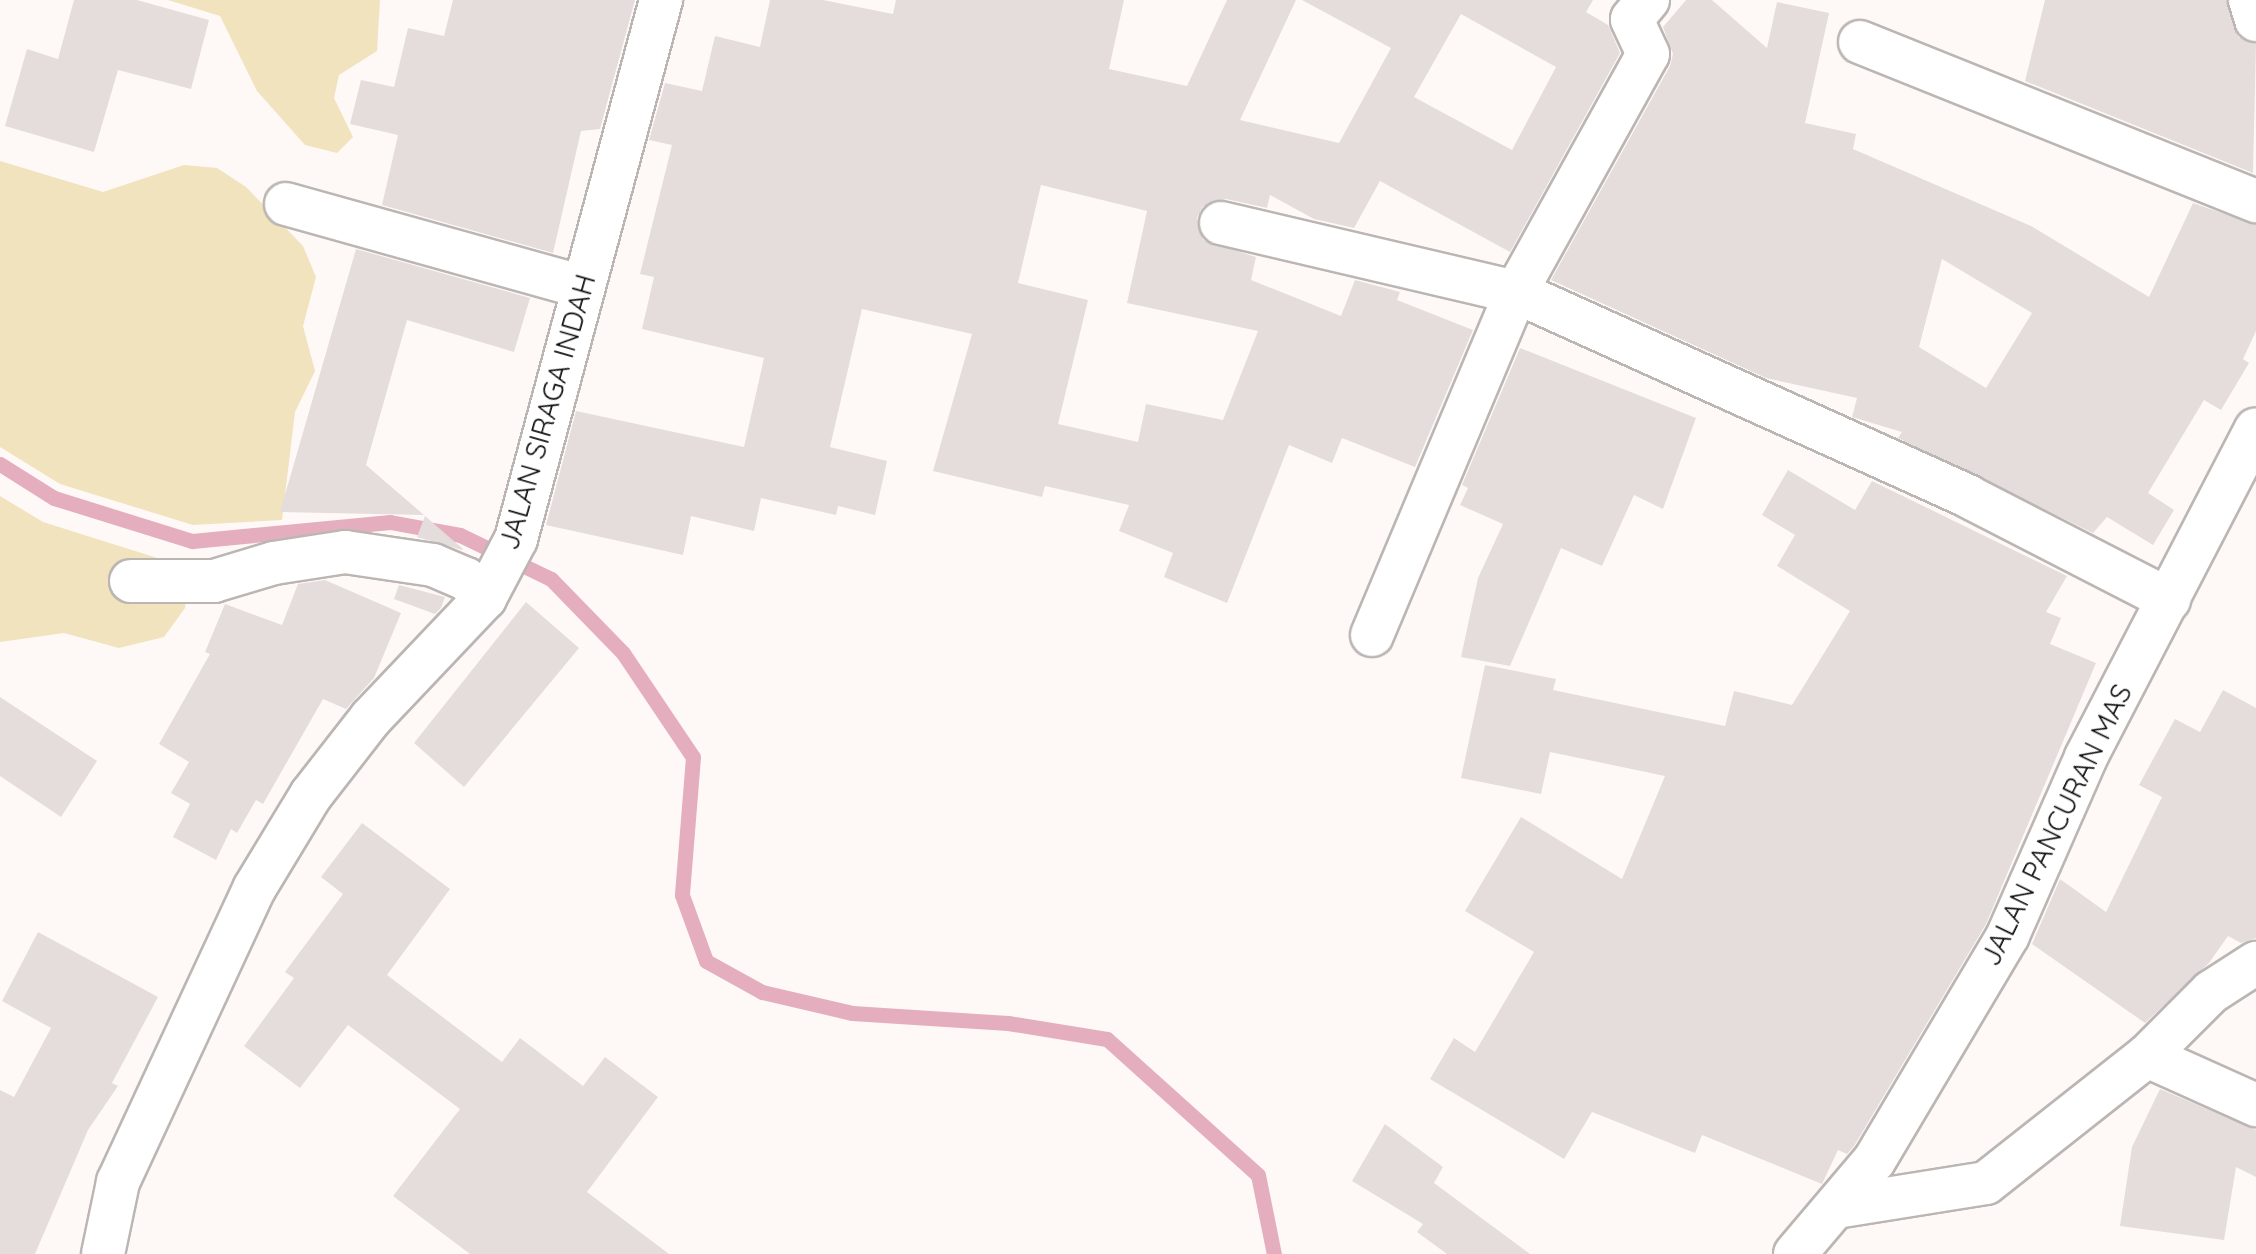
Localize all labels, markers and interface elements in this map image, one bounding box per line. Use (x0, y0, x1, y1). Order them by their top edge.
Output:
street label: JALAN SIRAGA INDAH (492, 270, 602, 554)
street label: JALAN PANCURAN MAS (1973, 679, 2139, 971)

